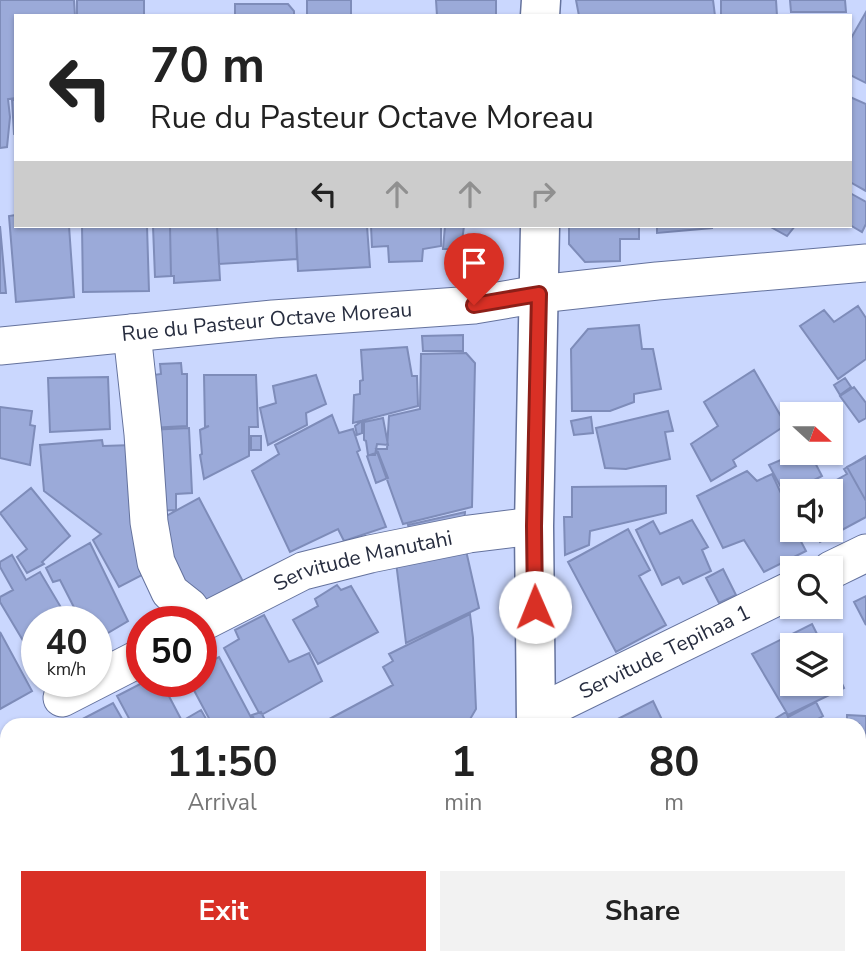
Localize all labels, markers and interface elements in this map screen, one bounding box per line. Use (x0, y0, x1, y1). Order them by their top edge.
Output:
text: 70 m (150, 32, 265, 99)
icon: left (35, 42, 126, 133)
text: Rue du Pasteur Octave Moreau (150, 96, 594, 139)
icon: left (305, 175, 343, 213)
icon: ahead (378, 175, 416, 213)
icon: ahead (451, 175, 489, 213)
icon: right (524, 175, 562, 213)
pin (444, 233, 504, 305)
icon: arrive (455, 244, 493, 282)
street label: Rue du Pasteur Octave Moreau (120, 295, 413, 348)
north arrow (780, 402, 844, 466)
map controls (780, 402, 843, 696)
button: sound (780, 479, 843, 542)
street label: Servitude Manutahi (269, 524, 455, 598)
button: search (780, 556, 843, 619)
position arrow (498, 570, 572, 644)
street label: Servitude Tepihaa 1 (574, 598, 755, 705)
speed limit sign: 50 (126, 606, 217, 697)
text: 40 (45, 619, 88, 666)
button: layers (780, 633, 843, 696)
text: km/h (47, 657, 86, 681)
text: 11:50 (167, 734, 278, 791)
text: 1 (451, 734, 476, 791)
text: 80 (649, 734, 699, 791)
text: Arrival (188, 787, 257, 818)
text: min (444, 787, 482, 818)
text: m (664, 787, 684, 818)
button: Exit (21, 871, 426, 951)
button: Share (440, 871, 845, 951)

